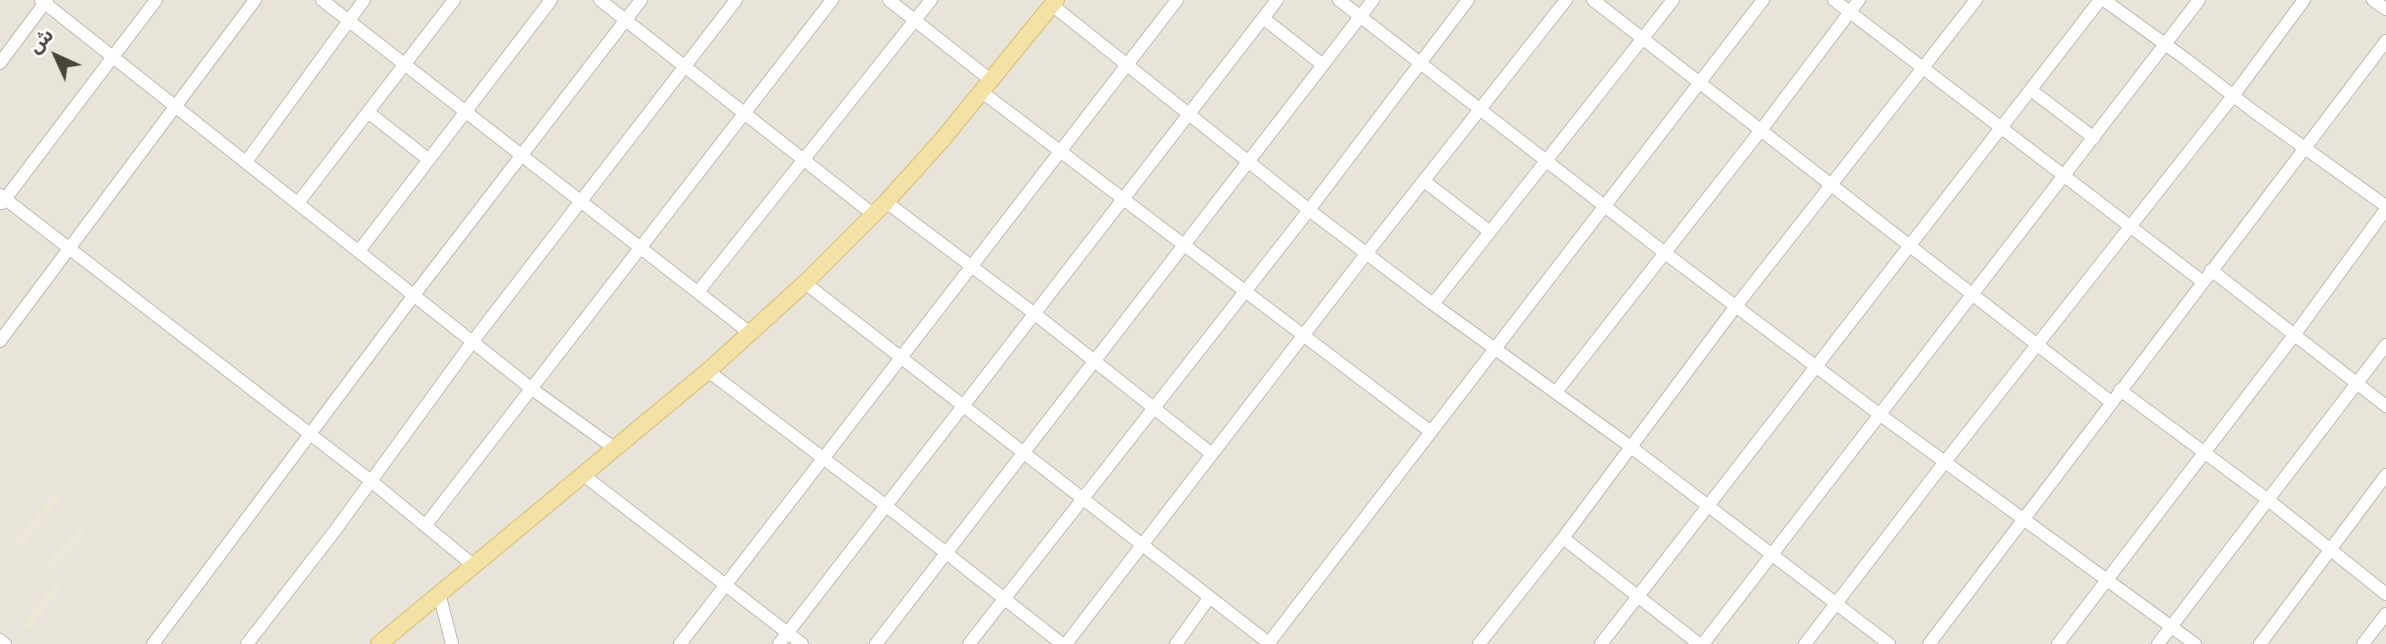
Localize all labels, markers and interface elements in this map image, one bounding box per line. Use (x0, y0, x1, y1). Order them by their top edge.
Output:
north arrow (21, 21, 91, 91)
text: ش (24, 24, 57, 57)

